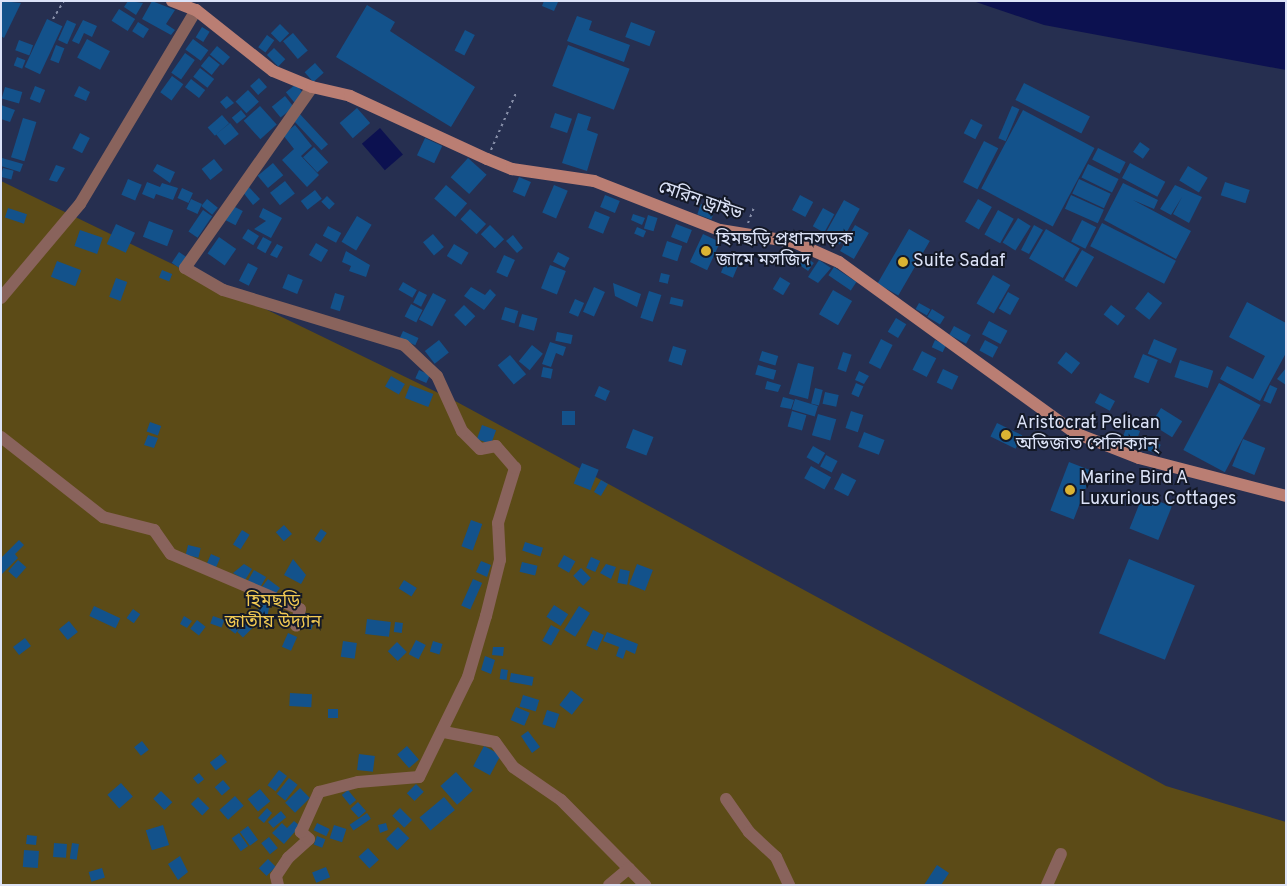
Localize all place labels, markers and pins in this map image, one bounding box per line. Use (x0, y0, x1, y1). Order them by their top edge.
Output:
place label: হিমছড়ি প্রধানসড়ক জামে মসজিদ (716, 230, 853, 272)
marker: হিমছড়ি প্রধানসড়ক জামে মসজিদ (700, 245, 712, 257)
place label: Suite Sadaf (913, 251, 1005, 273)
marker: Suite Sadaf (897, 256, 909, 268)
place label: Aristocrat Pelican অভিজাত পেলিক্যান্ (1016, 414, 1160, 456)
marker: Aristocrat Pelican অভিজাত পেলিক্যান্ (1000, 429, 1012, 441)
place label: Marine Bird A Luxurious Cottages (1080, 469, 1236, 512)
marker: Marine Bird A Luxurious Cottages (1064, 484, 1076, 496)

